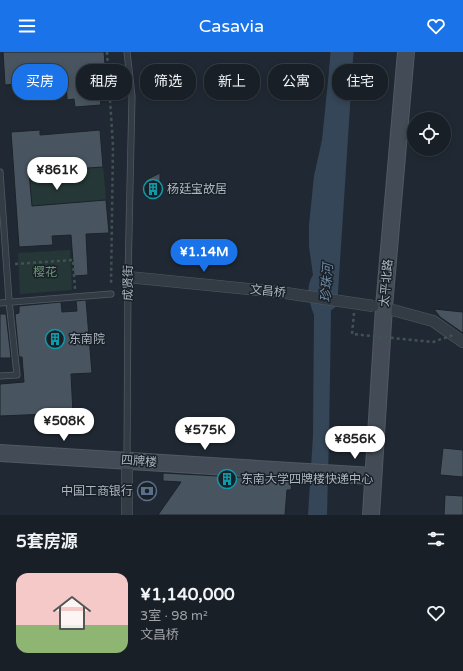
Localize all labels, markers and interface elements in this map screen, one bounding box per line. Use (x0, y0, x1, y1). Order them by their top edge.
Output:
icon: menu (16, 15, 38, 37)
text: Casavia (199, 15, 264, 37)
icon: heart (425, 15, 447, 37)
chip: 买房 (12, 64, 68, 100)
chip: 租房 (76, 64, 132, 100)
chip: 筛选 (140, 64, 196, 100)
chip: 新上 (204, 64, 260, 100)
chip: 公寓 (268, 64, 324, 100)
chip: 住宅 (332, 64, 388, 100)
map controls (407, 112, 451, 156)
button: locate (407, 112, 451, 156)
pin: ¥861K (29, 157, 85, 191)
text: ¥861K (36, 162, 78, 178)
building icon: 杨廷宝故居 (142, 178, 164, 200)
place label: 杨廷宝故居 (167, 182, 227, 196)
pin: ¥1.14M (171, 239, 237, 273)
text: ¥1.14M (180, 244, 228, 260)
street label: 太平北路 (377, 258, 395, 308)
water label: 珍珠河 (318, 260, 337, 303)
park label: 樱花 (33, 265, 57, 279)
street label: 成贤街 (121, 265, 135, 301)
street label: 文昌桥 (249, 282, 287, 300)
building icon: 东南院 (44, 328, 66, 350)
place label: 东南院 (69, 332, 105, 346)
pin: ¥508K (36, 408, 92, 442)
text: ¥508K (43, 413, 85, 429)
pin: ¥575K (177, 417, 233, 451)
text: ¥575K (184, 422, 226, 438)
pin: ¥856K (327, 426, 383, 460)
text: ¥856K (334, 431, 376, 447)
street label: 四牌楼 (121, 453, 157, 469)
building icon: 东南大学四牌楼快递中心 (216, 468, 238, 490)
place label: 东南大学四牌楼快递中心 (241, 472, 373, 486)
bank icon: 中国工商银行 (136, 480, 158, 502)
place label: 中国工商银行 (61, 484, 133, 498)
icon: filters (425, 528, 447, 550)
text: 5套房源 (16, 531, 78, 552)
text: ¥1,140,000 (140, 584, 235, 605)
icon: home (48, 589, 96, 637)
icon: heart (425, 602, 447, 624)
text: 3室 · 98 m² (140, 608, 208, 624)
text: 文昌桥 (140, 627, 179, 643)

